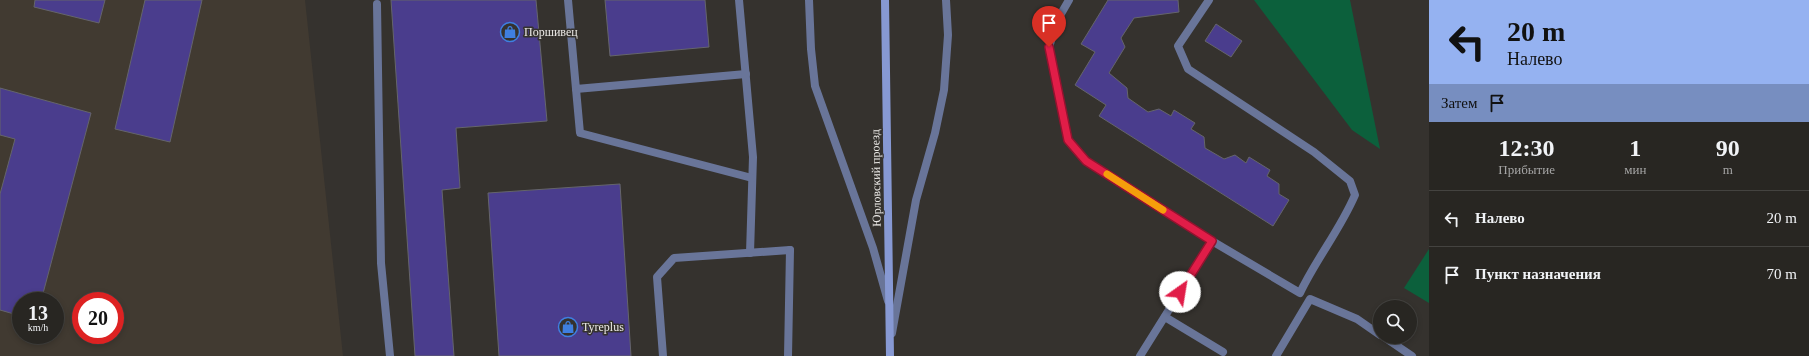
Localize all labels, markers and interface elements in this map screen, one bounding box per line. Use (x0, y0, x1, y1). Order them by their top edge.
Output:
pin (1032, 6, 1066, 47)
icon: arrive (1038, 12, 1060, 34)
icon: left (1441, 16, 1493, 68)
text: 20 m (1507, 16, 1565, 47)
shop icon: Поршивец (499, 21, 521, 43)
place label: Поршивец (524, 25, 578, 39)
text: Налево (1507, 49, 1563, 69)
icon: arrive (1486, 92, 1508, 114)
text: Затем (1441, 95, 1478, 111)
street label: Юрловский проезд (868, 129, 884, 227)
text: 12:30 (1499, 135, 1555, 161)
text: 1 (1629, 135, 1641, 161)
text: 90 (1716, 135, 1740, 161)
text: Прибытие (1498, 162, 1555, 177)
text: мин (1624, 162, 1646, 177)
text: m (1723, 162, 1733, 177)
icon: left (1441, 208, 1463, 230)
text: Налево (1475, 210, 1525, 226)
text: 20 m (1767, 210, 1797, 226)
icon: arrive (1441, 264, 1463, 286)
text: Пункт назначения (1475, 266, 1601, 282)
text: 70 m (1767, 266, 1797, 282)
position arrow (1159, 271, 1201, 313)
speed limit sign: 20 (72, 292, 124, 344)
map controls (1373, 300, 1417, 344)
button: search (1373, 300, 1417, 344)
text: 13 (28, 302, 48, 324)
shop icon: Tyreplus (557, 316, 579, 338)
place label: Tyreplus (582, 320, 624, 334)
text: km/h (28, 322, 48, 333)

